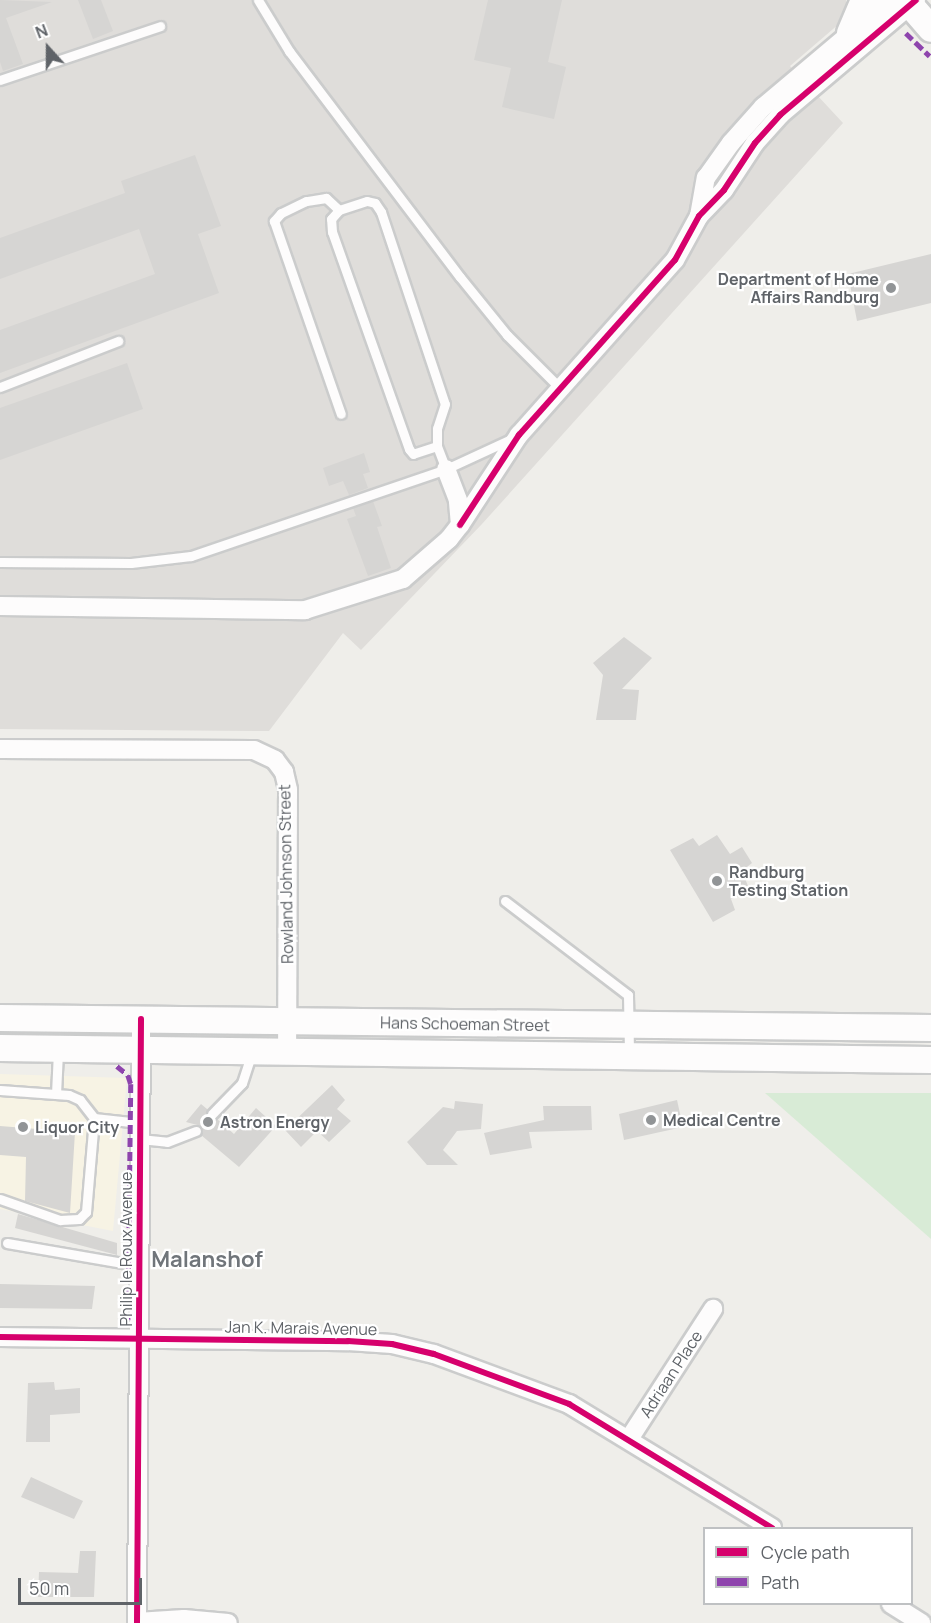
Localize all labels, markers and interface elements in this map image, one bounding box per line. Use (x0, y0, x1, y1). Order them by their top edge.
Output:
north arrow (18, 18, 78, 78)
text: N (32, 19, 51, 44)
place label: Department of Home Affairs Randburg (718, 269, 879, 307)
marker: Department of Home Affairs Randburg (884, 281, 898, 295)
street label: Rowland Johnson Street (275, 784, 297, 964)
place label: Randburg Testing Station (729, 862, 848, 900)
marker: Randburg Testing Station (710, 874, 724, 888)
street label: Hans Schoeman Street (380, 1013, 550, 1035)
place label: Medical Centre (663, 1110, 781, 1130)
place label: Astron Energy (220, 1112, 329, 1132)
marker: Medical Centre (644, 1113, 658, 1127)
marker: Astron Energy (201, 1115, 215, 1129)
place label: Liquor City (35, 1117, 119, 1137)
marker: Liquor City (16, 1120, 30, 1134)
street label: Philip le Roux Avenue (116, 1172, 136, 1326)
district label: Malanshof (151, 1247, 263, 1273)
street label: Jan K. Marais Avenue (225, 1317, 377, 1339)
street label: Adriaan Place (636, 1327, 706, 1421)
legend (703, 1527, 913, 1605)
text: Cycle path (761, 1540, 850, 1564)
scale bar (21, 1566, 146, 1604)
text: Path (761, 1570, 799, 1594)
text: 50 m (29, 1576, 69, 1600)

